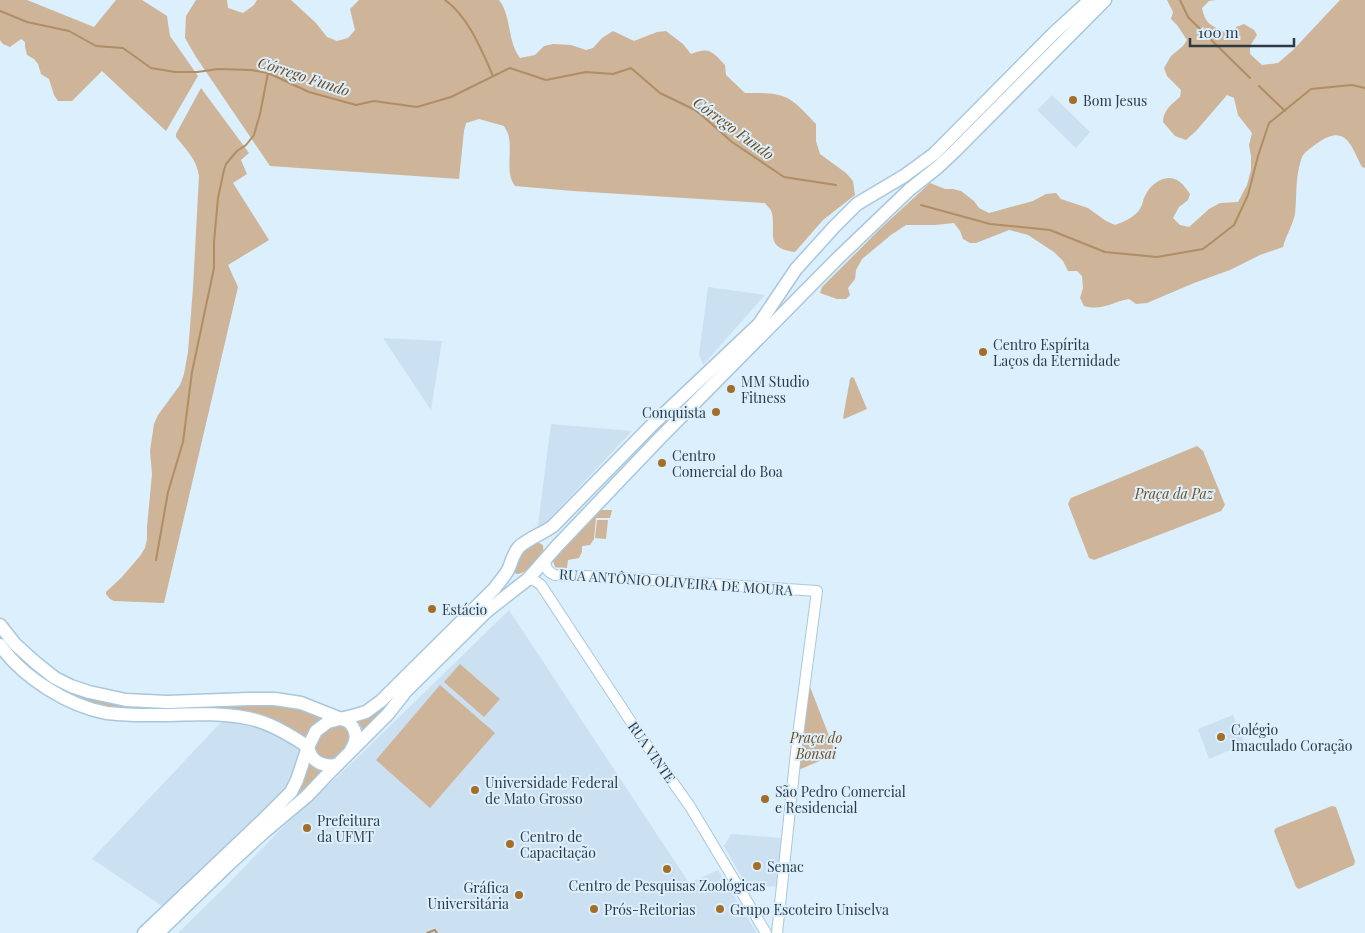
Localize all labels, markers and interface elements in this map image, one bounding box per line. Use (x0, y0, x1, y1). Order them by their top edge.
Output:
scale bar (1190, 15, 1294, 47)
text: 100 m (1198, 22, 1239, 42)
water label: Córrego Fundo (256, 52, 352, 100)
place label: Bom Jesus (1083, 91, 1147, 110)
water label: Córrego Fundo (690, 92, 778, 164)
marker: Bom Jesus (1067, 94, 1079, 106)
place label: Centro Espírita Laços da Eternidade (993, 335, 1120, 370)
marker: Centro Espírita Laços da Eternidade (977, 346, 989, 358)
place label: MM Studio Fitness (741, 372, 810, 407)
marker: MM Studio Fitness (725, 383, 737, 395)
place label: Conquista (642, 403, 706, 422)
marker: Conquista (710, 406, 722, 418)
place label: Centro Comercial do Boa (672, 446, 783, 481)
marker: Centro Comercial do Boa (656, 457, 668, 469)
park label: Praça da Paz (1134, 484, 1214, 503)
street label: RUA ANTÔNIO OLIVEIRA DE MOURA (558, 564, 794, 600)
place label: Estácio (442, 600, 488, 619)
marker: Estácio (426, 603, 438, 615)
street label: RUA VINTE (624, 718, 680, 786)
place label: Colégio Imaculado Coração (1231, 720, 1353, 755)
park label: Praça do Bonsai (789, 728, 842, 763)
marker: Colégio Imaculado Coração (1215, 731, 1227, 743)
place label: Universidade Federal de Mato Grosso (485, 773, 618, 808)
place label: São Pedro Comercial e Residencial (775, 782, 906, 817)
marker: Universidade Federal de Mato Grosso (469, 784, 481, 796)
marker: São Pedro Comercial e Residencial (759, 793, 771, 805)
place label: Prefeitura da UFMT (317, 811, 380, 846)
marker: Prefeitura da UFMT (301, 822, 313, 834)
place label: Centro de Capacitação (520, 827, 596, 862)
marker: Centro de Capacitação (504, 838, 516, 850)
place label: Senac (767, 857, 804, 876)
marker: Senac (751, 860, 763, 872)
marker: Centro de Pesquisas Zoológicas (661, 863, 673, 875)
place label: Centro de Pesquisas Zoológicas (569, 876, 765, 895)
place label: Gráfica Universitária (428, 878, 509, 913)
marker: Gráfica Universitária (513, 889, 525, 901)
place label: Prós-Reitorias (604, 900, 696, 919)
place label: Grupo Escoteiro Uniselva (730, 900, 889, 919)
marker: Prós-Reitorias (588, 903, 600, 915)
marker: Grupo Escoteiro Uniselva (714, 903, 726, 915)

